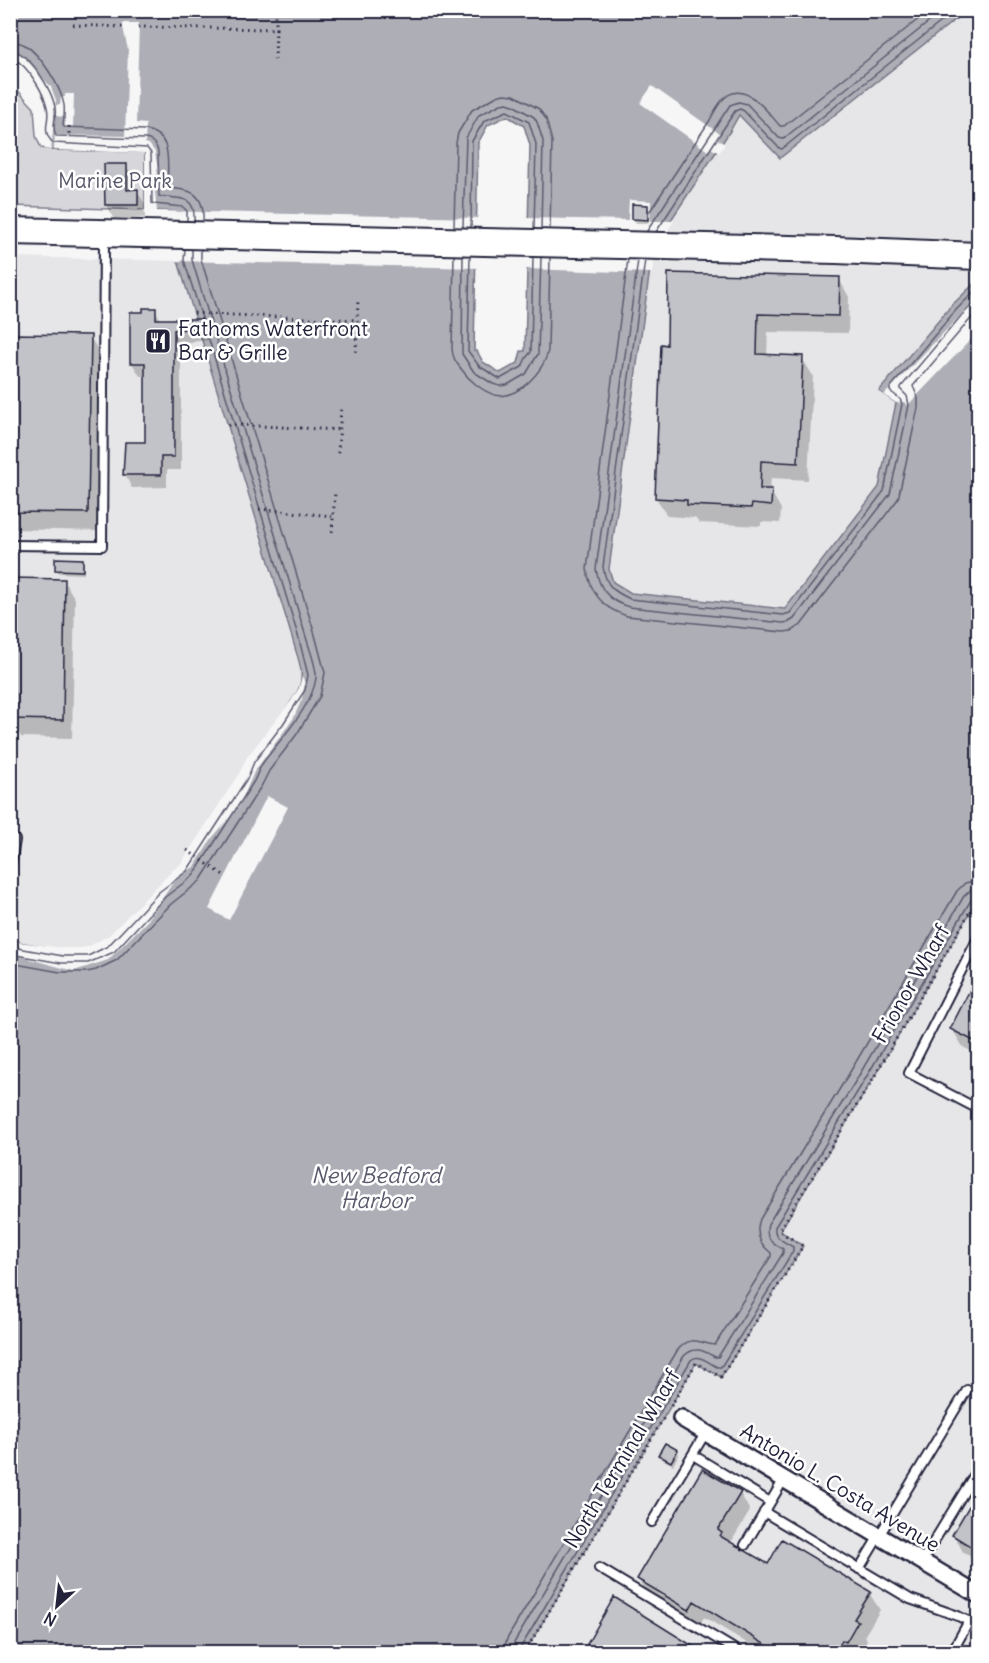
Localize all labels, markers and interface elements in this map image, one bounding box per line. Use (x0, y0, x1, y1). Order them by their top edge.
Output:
park label: Marine Park (58, 167, 172, 194)
place label: Fathoms Waterfront Bar & Grille (178, 315, 368, 366)
restaurant icon: Fathoms Waterfront Bar & Grille (143, 326, 173, 356)
street label: Frionor Wharf (866, 919, 956, 1048)
water label: New Bedford Harbor (311, 1161, 444, 1214)
street label: North Terminal Wharf (557, 1363, 686, 1553)
street label: Antonio L. Costa Avenue (736, 1417, 945, 1558)
north arrow (27, 1576, 87, 1636)
text: N (41, 1608, 60, 1631)

